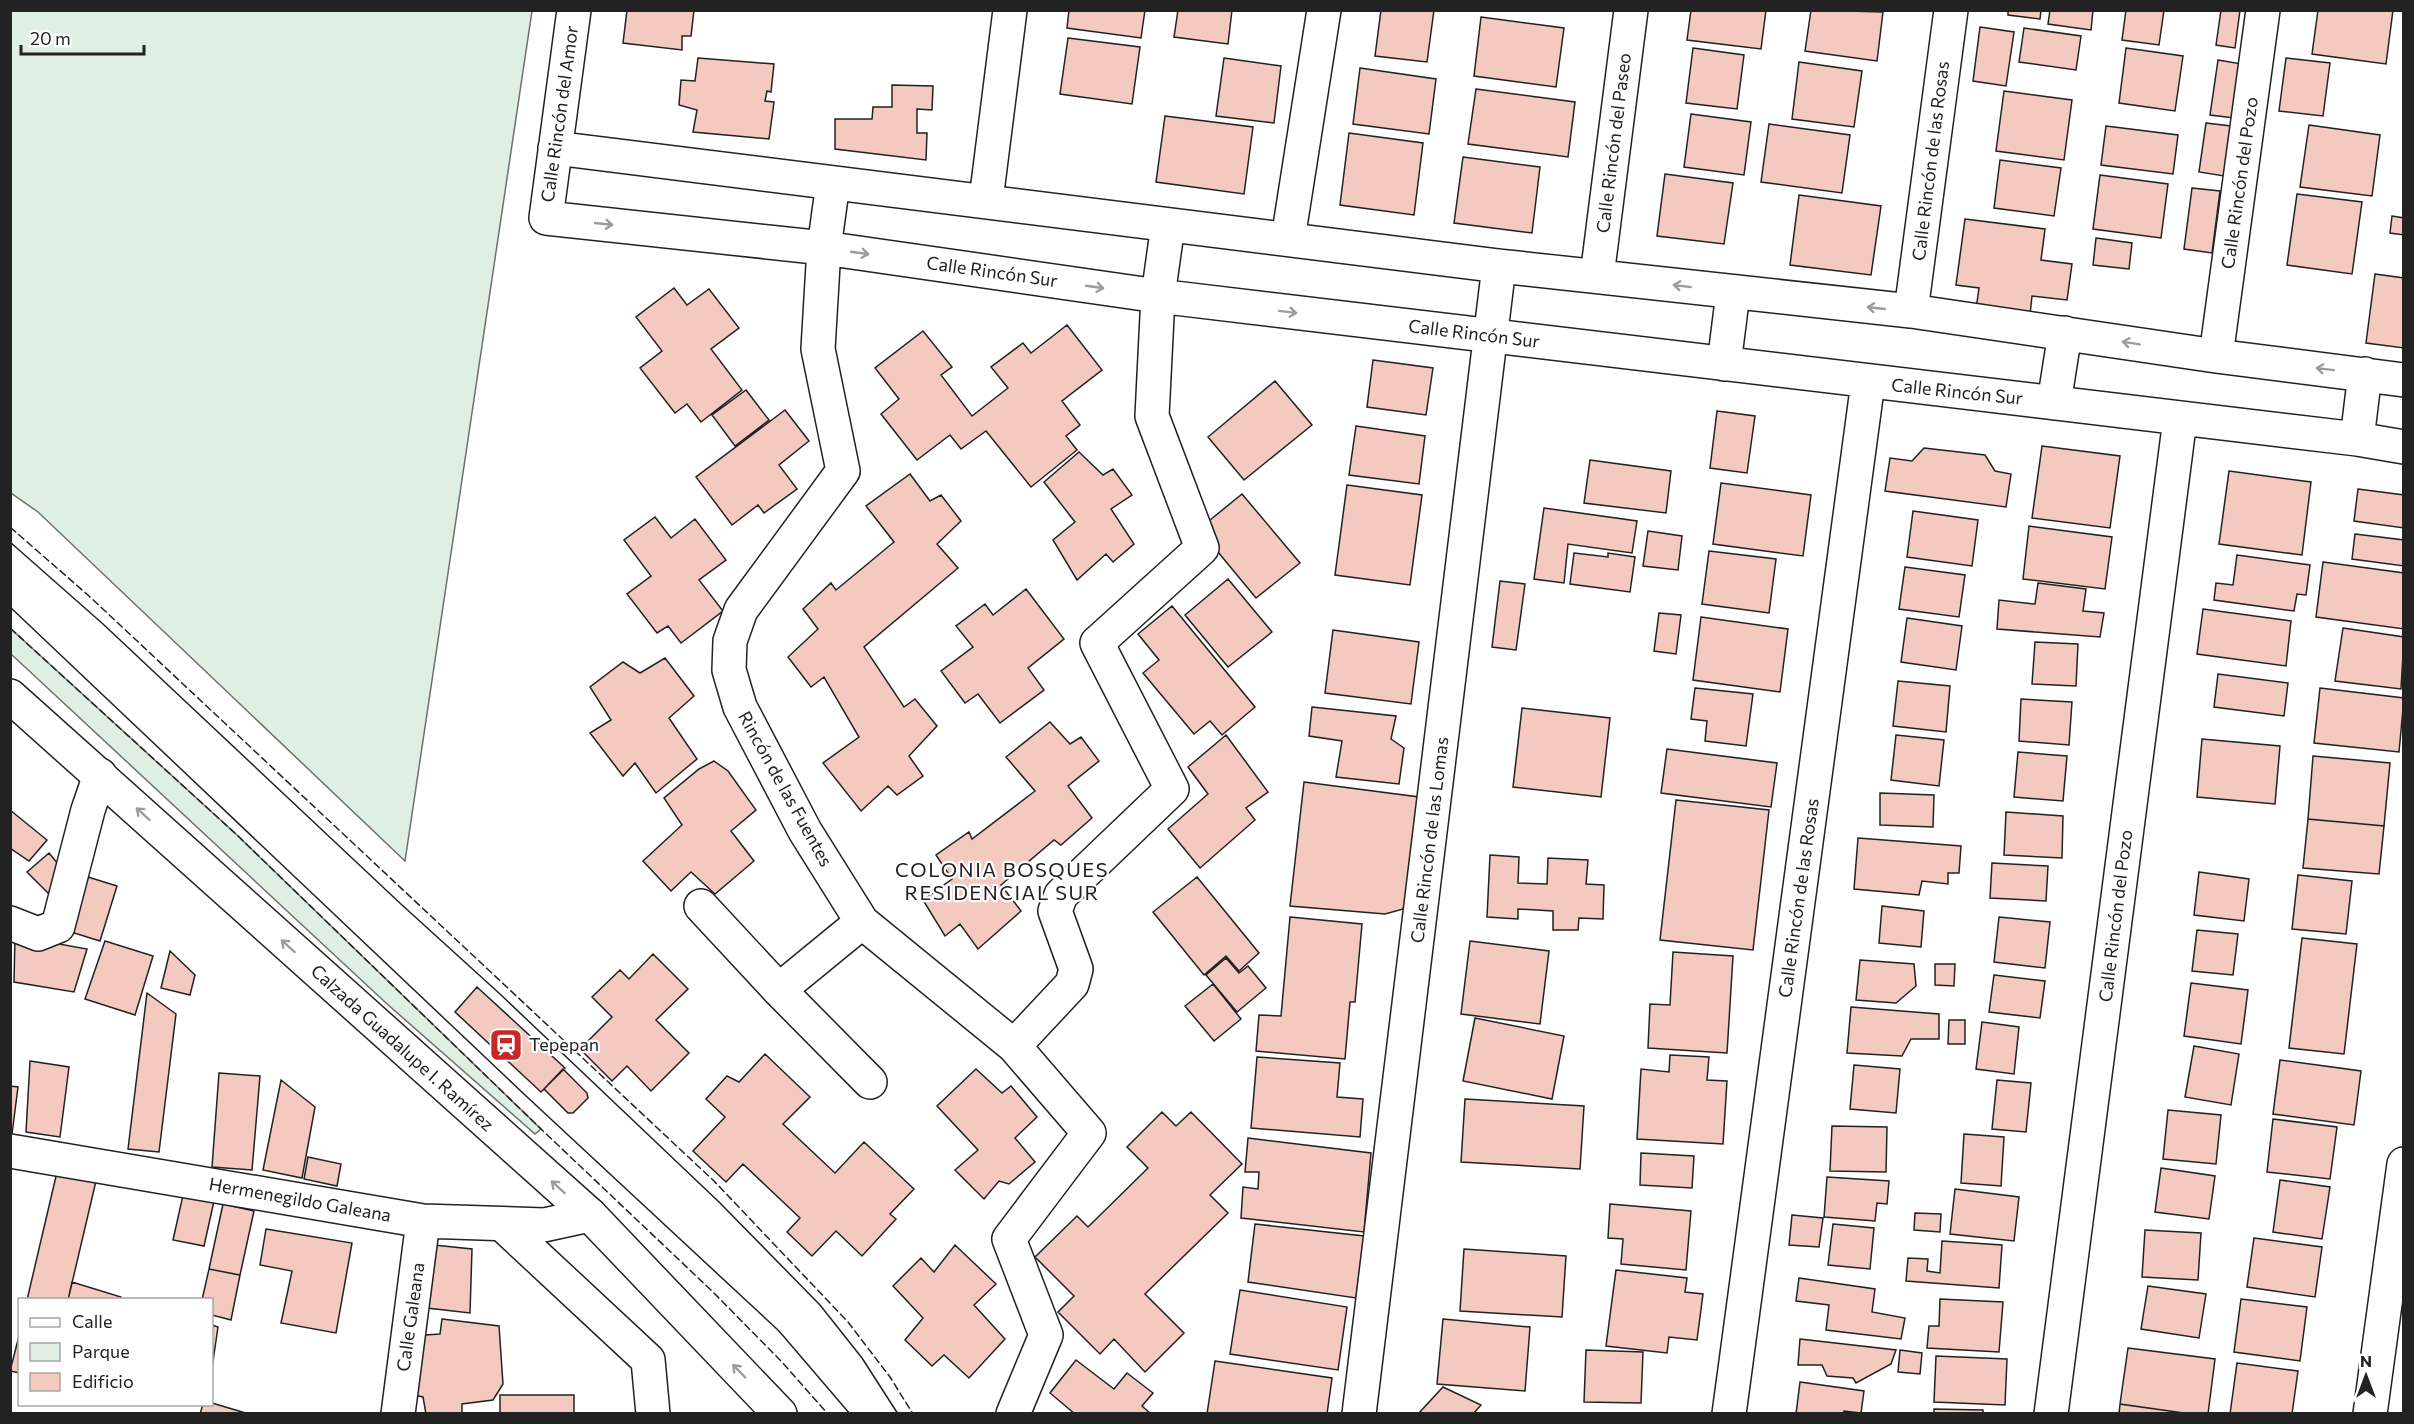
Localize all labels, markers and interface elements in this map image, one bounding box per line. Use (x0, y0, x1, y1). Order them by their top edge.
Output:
scale bar (21, 18, 144, 56)
street label: Calle Rincón del Amor (536, 24, 582, 204)
text: 20 m (30, 27, 71, 49)
street label: Calle Rincón del Paseo (1591, 52, 1635, 234)
street label: Calle Rincón de las Rosas (1907, 60, 1953, 262)
street label: Calle Rincón del Pozo (2216, 95, 2262, 270)
one-way arrow (594, 219, 613, 230)
one-way arrow (850, 247, 870, 258)
street label: Calle Rincón Sur (925, 251, 1059, 291)
one-way arrow (1085, 281, 1104, 292)
one-way arrow (1673, 281, 1693, 292)
one-way arrow (1867, 302, 1886, 313)
one-way arrow (1278, 306, 1298, 317)
street label: Calle Rincón Sur (1407, 314, 1541, 352)
one-way arrow (2122, 338, 2142, 349)
one-way arrow (2315, 363, 2335, 374)
street label: Calle Rincón Sur (1890, 373, 2024, 409)
street label: Rincón de las Fuentes (734, 707, 838, 870)
street label: Calle Rincón de las Lomas (1405, 736, 1453, 944)
street label: Calle Rincón de las Rosas (1773, 797, 1823, 999)
one-way arrow (136, 808, 151, 822)
street label: Calle Rincón del Pozo (2094, 828, 2137, 1003)
district label: COLONIA BOSQUES RESIDENCIAL SUR (895, 857, 1109, 904)
one-way arrow (280, 939, 295, 953)
street label: Calzada Guadalupe I. Ramírez (307, 959, 499, 1135)
station icon: Tepepan (488, 1027, 524, 1063)
place label: Tepepan (529, 1033, 599, 1055)
street label: Hermenegildo Galeana (207, 1172, 393, 1226)
one-way arrow (551, 1180, 566, 1194)
street label: Calle Galeana (391, 1261, 429, 1373)
legend (18, 1298, 213, 1406)
text: Calle (72, 1310, 112, 1332)
text: Parque (72, 1340, 130, 1362)
north arrow (2336, 1346, 2396, 1406)
text: N (2360, 1351, 2372, 1370)
one-way arrow (732, 1364, 746, 1379)
text: Edificio (72, 1370, 134, 1392)

